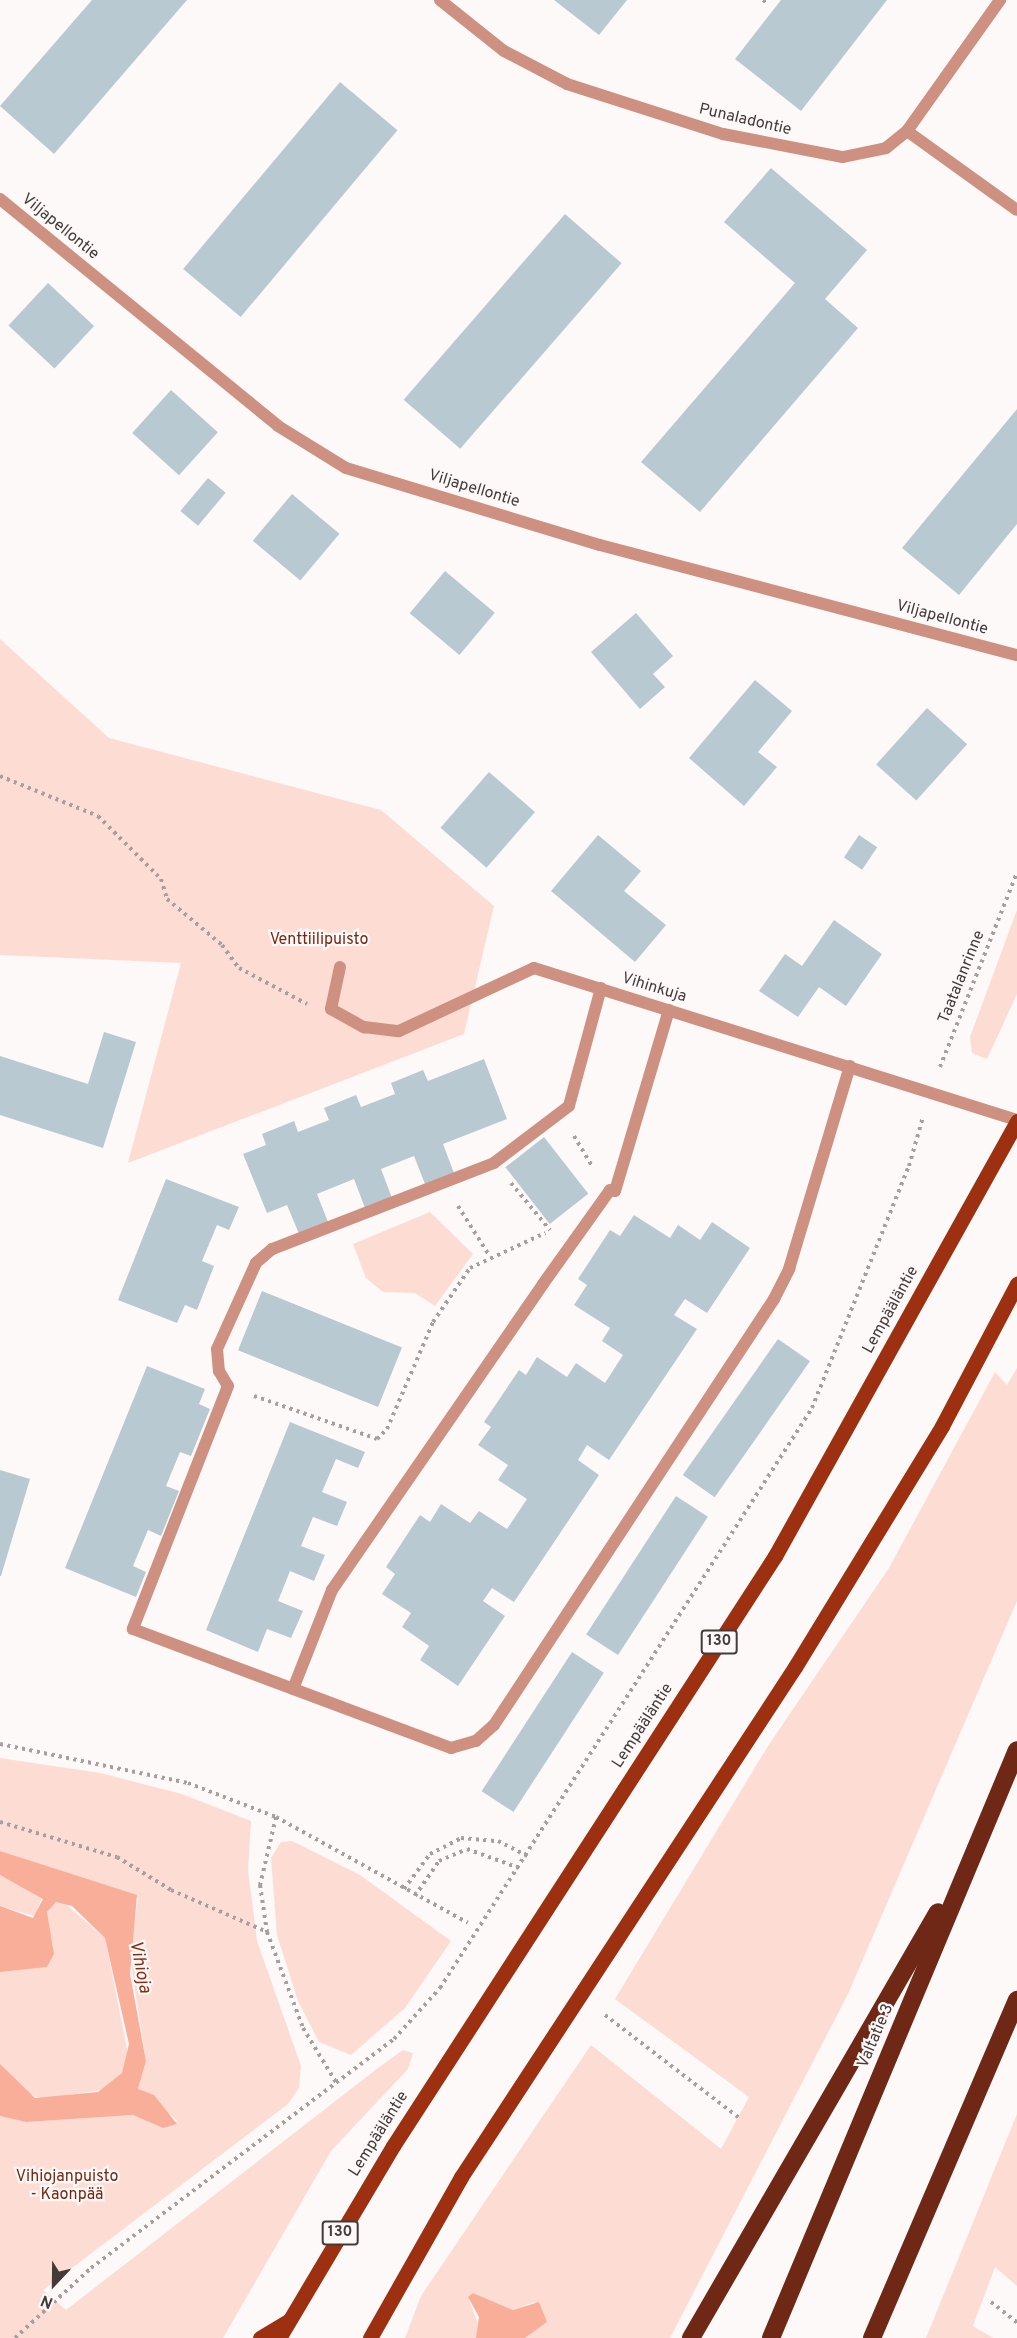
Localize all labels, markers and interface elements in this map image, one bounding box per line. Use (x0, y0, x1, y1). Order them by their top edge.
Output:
street label: Punaladontie (697, 100, 793, 140)
street label: Viljapellontie (17, 190, 103, 264)
street label: Viljapellontie (426, 466, 522, 512)
street label: Viljapellontie (894, 597, 990, 639)
street label: Taatalanrinne (935, 928, 989, 1026)
park label: Venttiilipuisto (270, 930, 368, 950)
street label: Vihinkuja (619, 969, 689, 1007)
street label: Lempääläntie (859, 1263, 923, 1357)
road number: 130 (700, 1630, 738, 1654)
street label: Lempääläntie (609, 1680, 677, 1772)
water label: Vihioja (123, 1939, 155, 1995)
street label: Valtatie 3 (854, 2001, 898, 2071)
street label: Lempääläntie (345, 2088, 413, 2180)
park label: Vihiojanpuisto - Kaonpää (16, 2167, 118, 2205)
road number: 130 (320, 2221, 360, 2245)
north arrow (24, 2254, 84, 2314)
text: N (38, 2289, 56, 2312)

